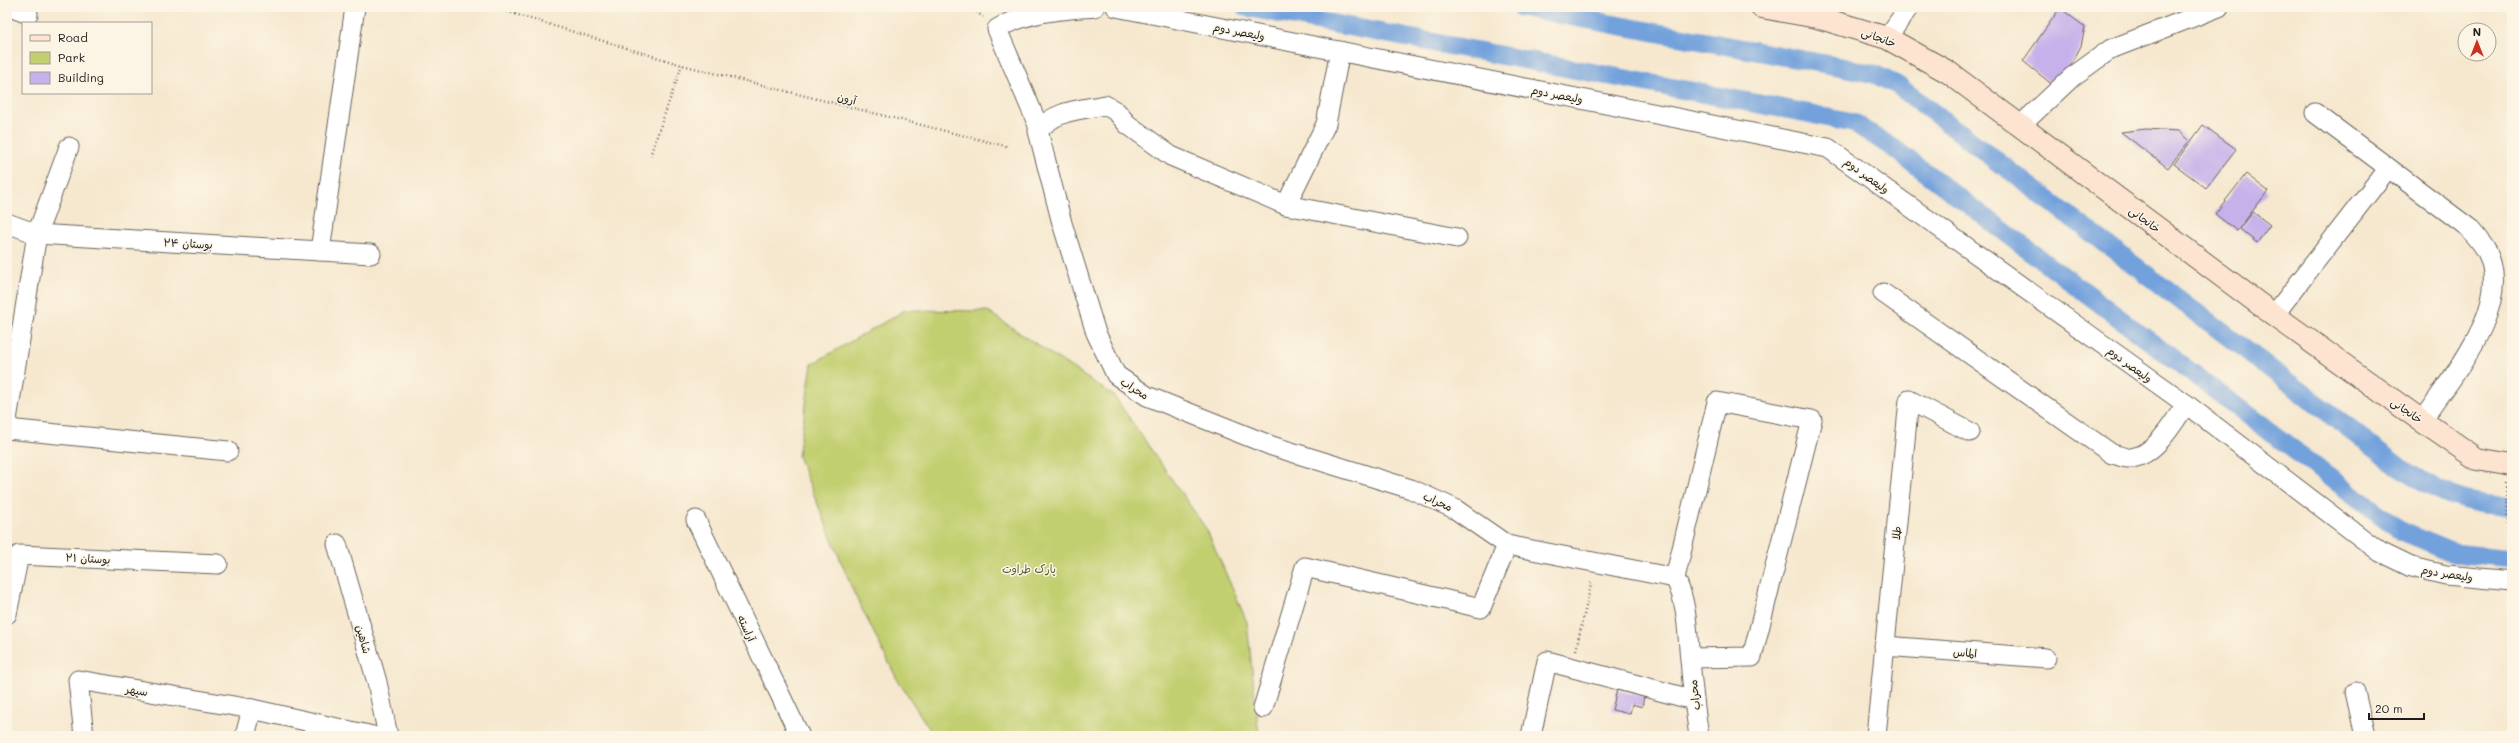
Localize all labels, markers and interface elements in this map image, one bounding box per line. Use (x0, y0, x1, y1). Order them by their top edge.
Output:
street label: ولیعصر دوم (1211, 19, 1266, 45)
legend (22, 22, 152, 94)
north arrow (2457, 22, 2497, 62)
street label: خانجانی (1859, 24, 1898, 51)
text: N (2473, 24, 2481, 39)
text: Road (58, 29, 88, 45)
text: Park (58, 49, 85, 65)
text: Building (58, 69, 104, 85)
street label: ولیعصر دوم (1529, 82, 1584, 108)
street label: آرون (836, 88, 859, 108)
street label: ولیعصر دوم (1840, 154, 1893, 198)
street label: خانجانی (2126, 202, 2164, 236)
street label: بوستان ۲۴ (163, 234, 213, 253)
street label: ولیعصر دوم (2103, 343, 2156, 387)
street label: محراب (1117, 374, 1152, 403)
street label: خانجانی (2388, 394, 2426, 427)
street label: محراب (1421, 488, 1455, 515)
street label: طلا (1888, 525, 1904, 541)
street label: بوستان ۲۱ (65, 549, 111, 568)
park label: پارک طراوت (1002, 561, 1056, 576)
street label: ولیعصر دوم (2420, 561, 2474, 586)
street label: آراسته (734, 612, 760, 645)
street label: شاهین (353, 623, 375, 655)
street label: الماس (1952, 644, 1978, 660)
street label: محراب (1685, 679, 1704, 711)
street label: سپهر (124, 681, 149, 699)
scale bar (2369, 695, 2424, 721)
text: 20 m (2375, 700, 2403, 716)

